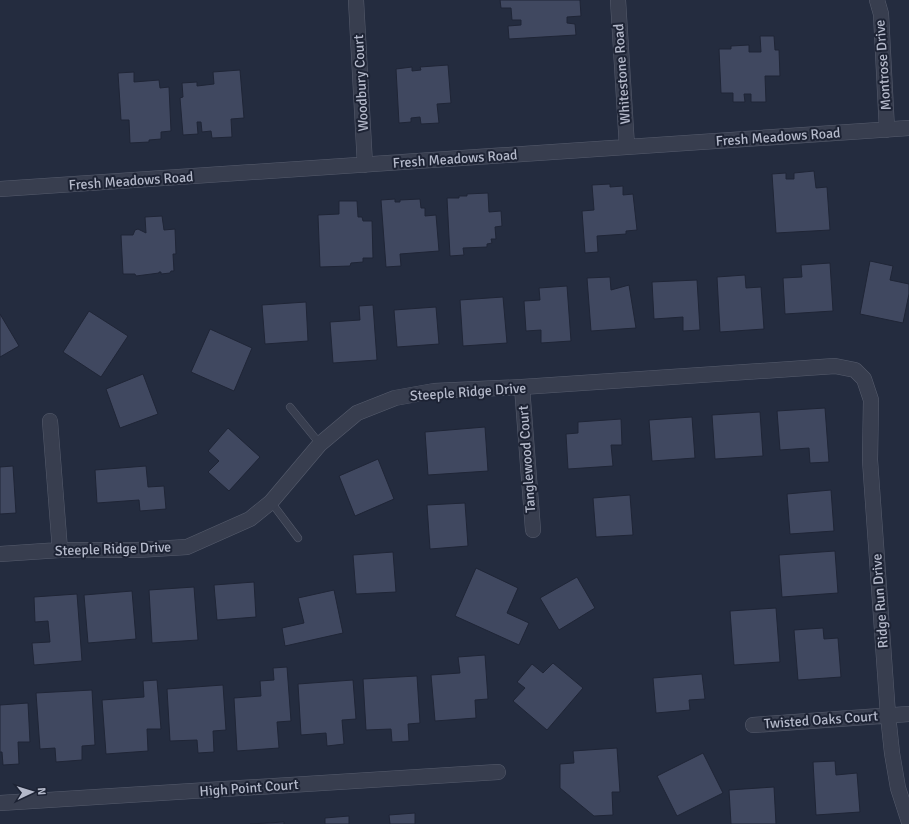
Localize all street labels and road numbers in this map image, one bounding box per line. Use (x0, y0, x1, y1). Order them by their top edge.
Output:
street label: Montrose Drive (871, 19, 895, 111)
street label: Whitestone Road (610, 23, 634, 125)
street label: Woodbury Court (350, 34, 372, 132)
street label: Fresh Meadows Road (715, 124, 841, 150)
street label: Fresh Meadows Road (392, 146, 518, 172)
street label: Fresh Meadows Road (68, 168, 194, 194)
street label: Steeple Ridge Drive (409, 379, 527, 405)
street label: Tanglewood Court (515, 405, 539, 513)
street label: Steeple Ridge Drive (55, 538, 171, 560)
street label: Ridge Run Drive (868, 553, 892, 649)
street label: Twisted Oaks Court (763, 708, 879, 732)
street label: High Point Court (199, 776, 299, 800)

